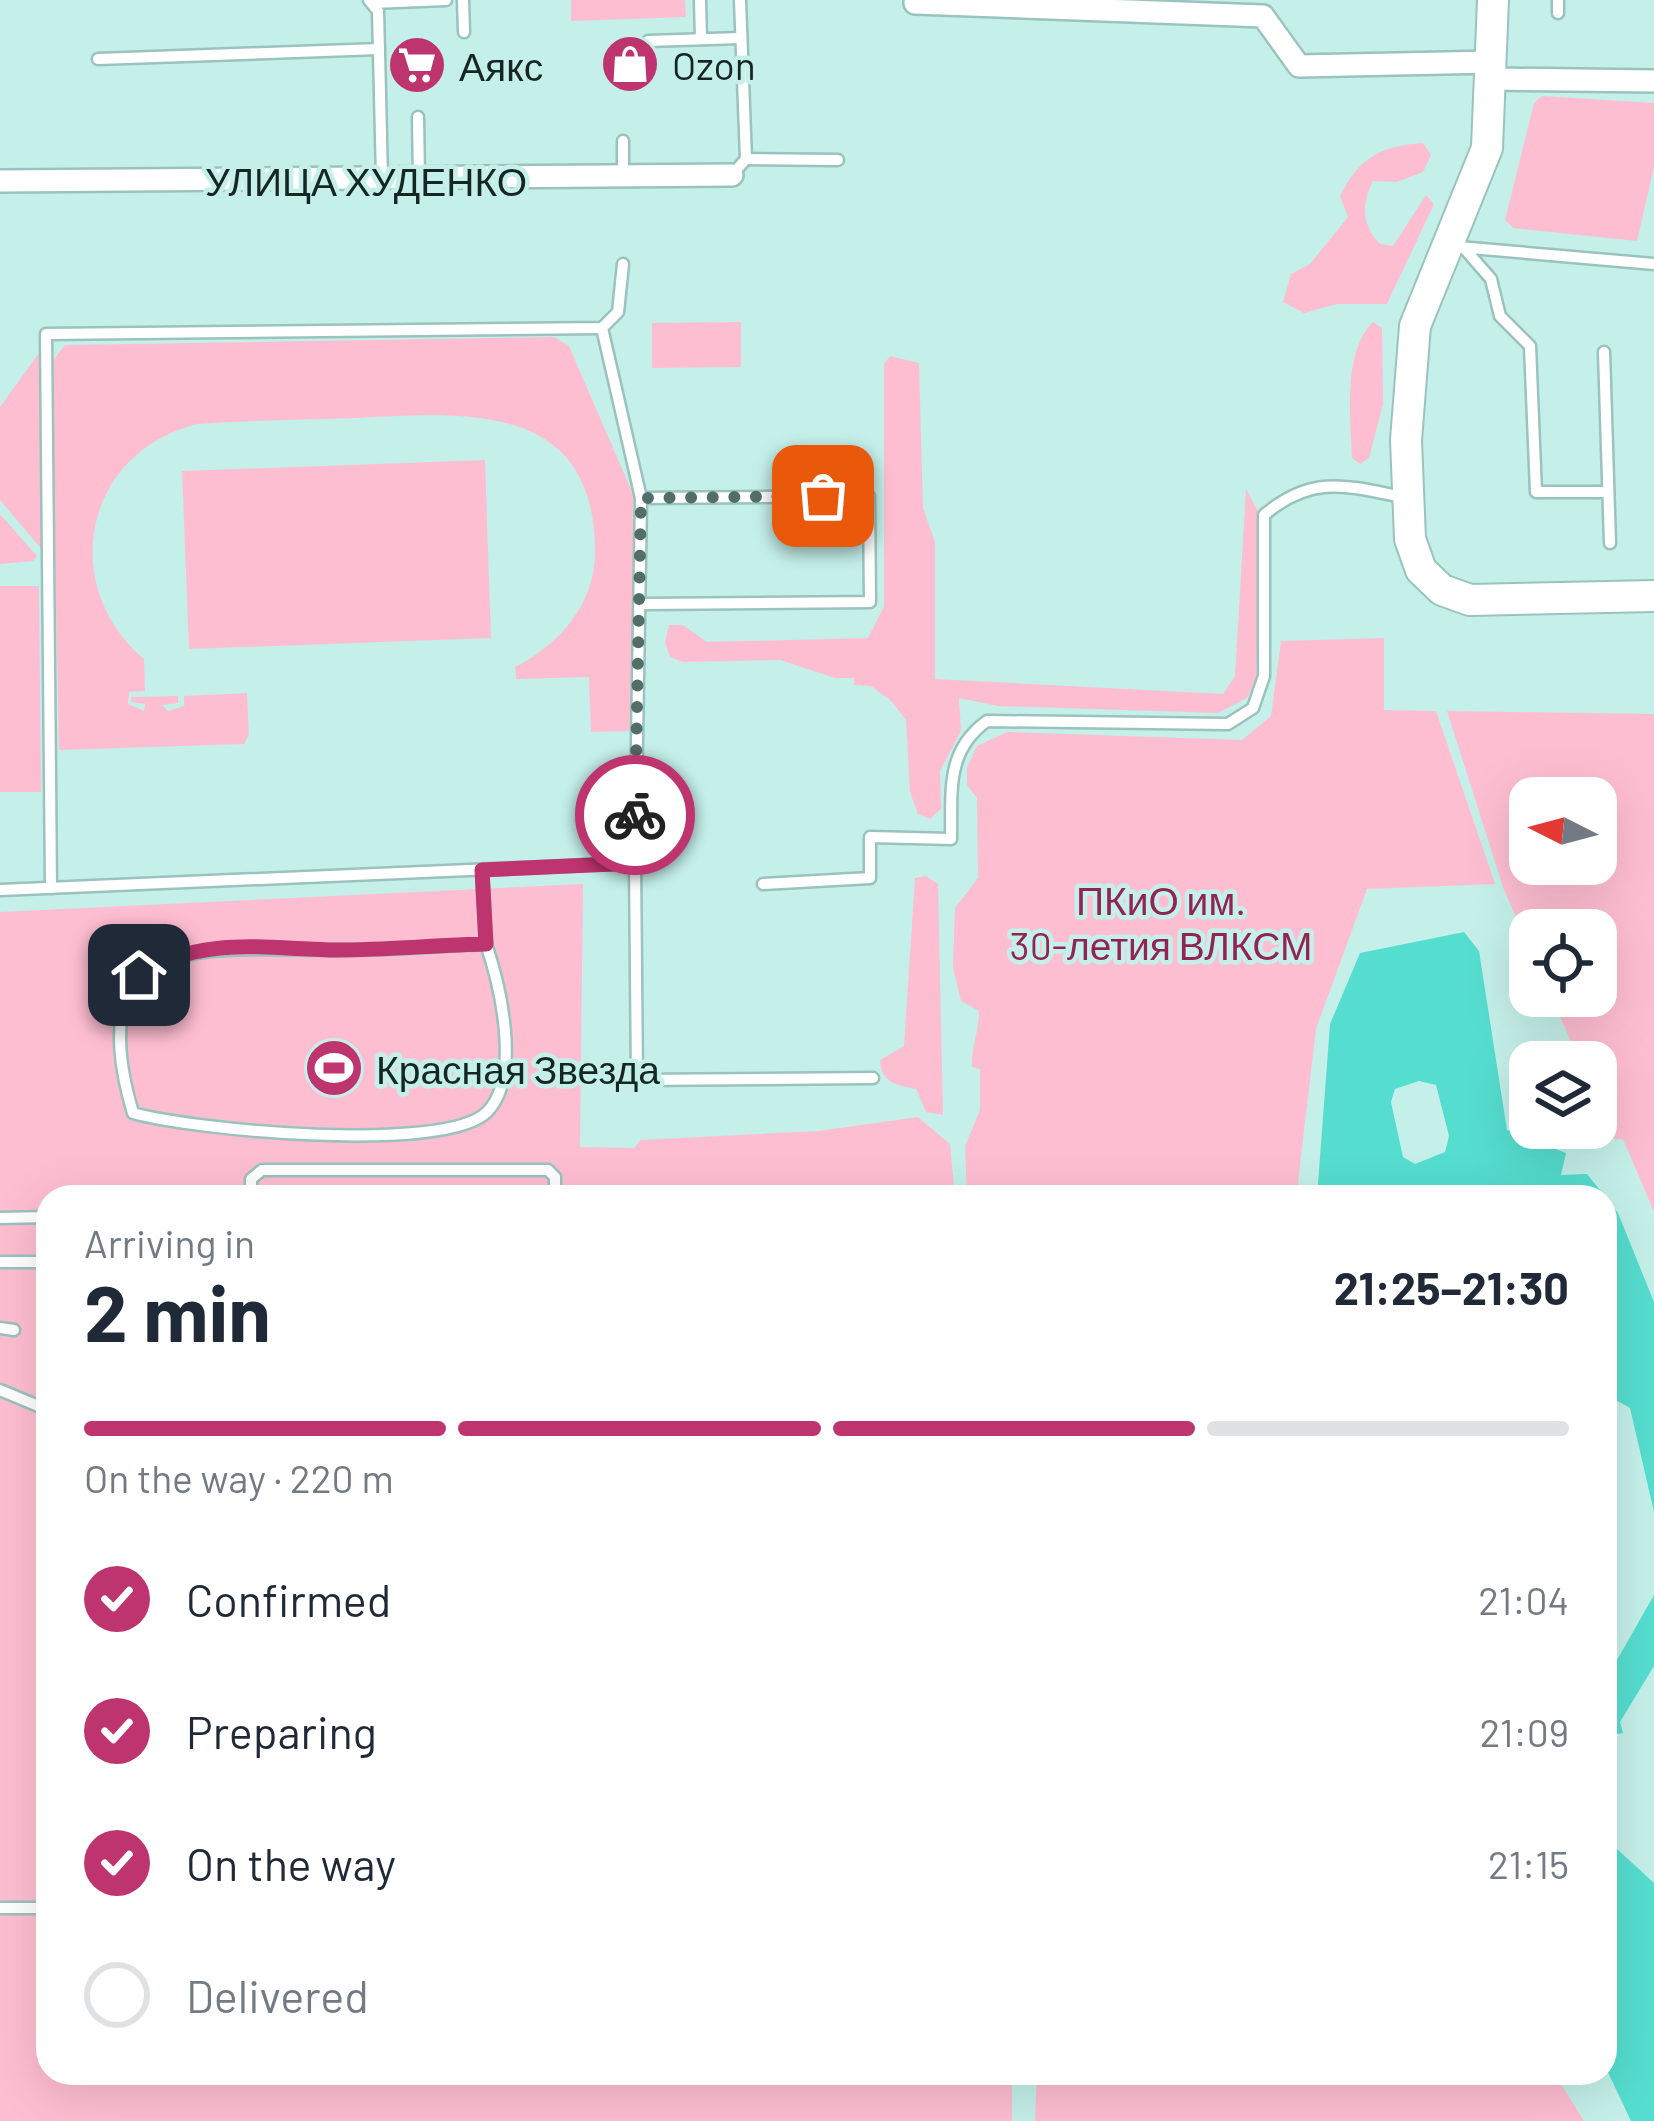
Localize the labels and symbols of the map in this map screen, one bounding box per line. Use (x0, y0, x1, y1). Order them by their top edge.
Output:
shop icon: Ozon (599, 33, 661, 95)
supermarket icon: Аякс (386, 34, 448, 96)
place label: Ozon (672, 41, 756, 88)
place label: Аякс (459, 42, 543, 89)
street label: УЛИЦА ХУДЕНКО (205, 157, 527, 204)
pin (772, 445, 874, 547)
courier (575, 755, 695, 875)
north arrow (1509, 777, 1617, 885)
park label: ПКиО им. 30-летия ВЛКСМ (1010, 876, 1312, 968)
pin (88, 924, 190, 1026)
sports icon: Красная Звезда (303, 1037, 365, 1099)
place label: Красная Звезда (376, 1045, 660, 1092)

